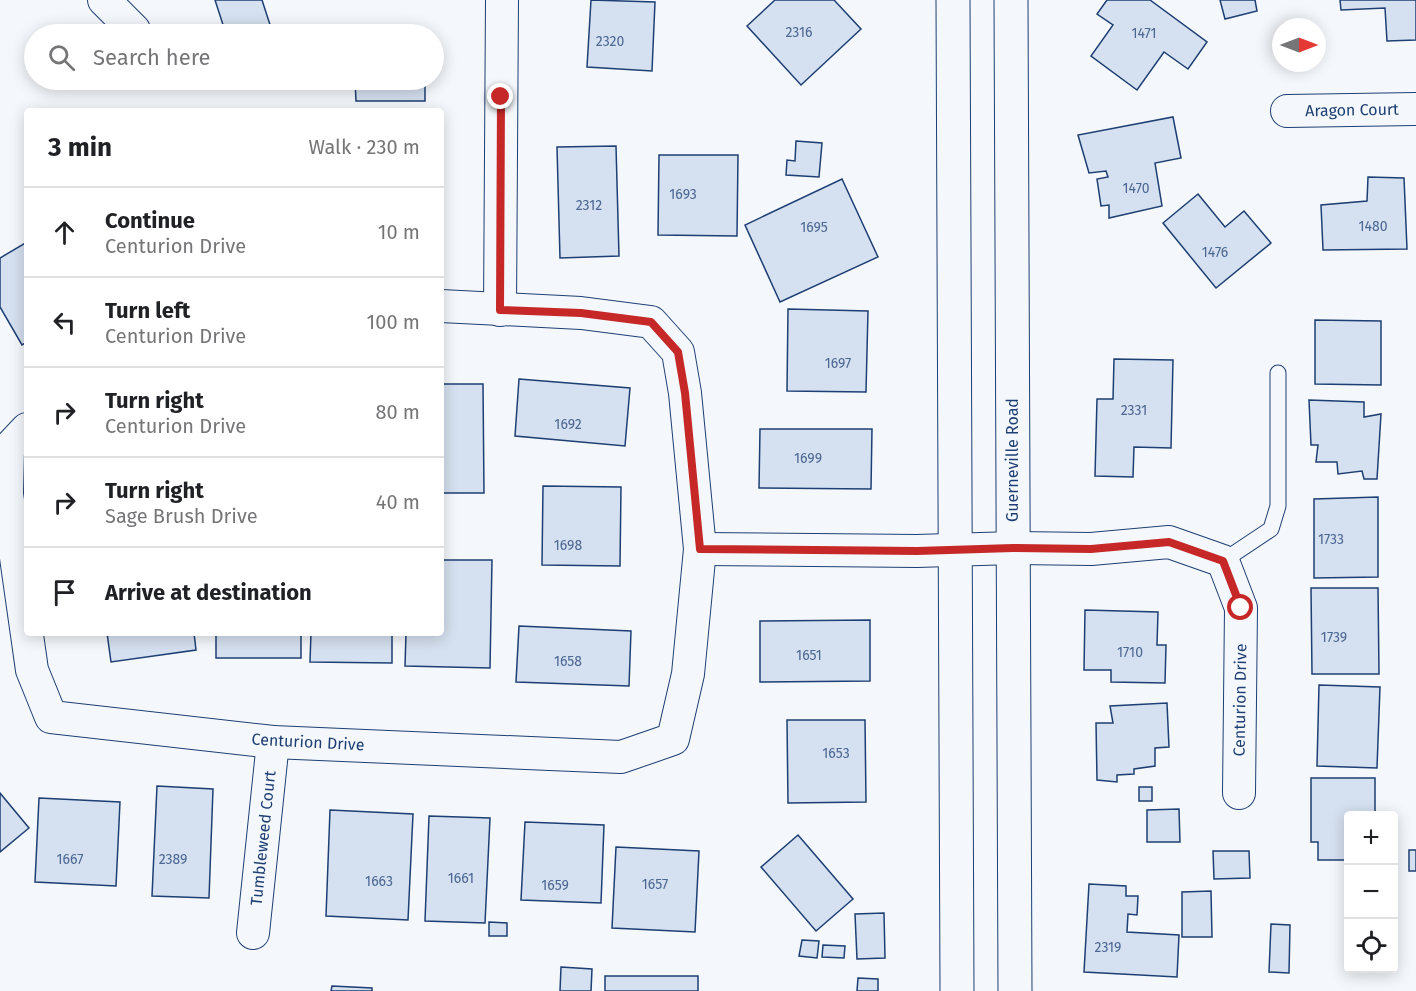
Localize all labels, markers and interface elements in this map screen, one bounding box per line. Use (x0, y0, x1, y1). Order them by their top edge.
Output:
north arrow (1272, 18, 1326, 72)
search box (24, 24, 444, 90)
house number: 2316 (785, 24, 813, 41)
house number: 1471 (1131, 25, 1157, 42)
house number: 2320 (596, 33, 624, 50)
icon: search (45, 41, 78, 74)
text: Search here (93, 44, 211, 71)
route end (487, 83, 513, 109)
street label: Aragon Court (1305, 100, 1399, 120)
text: 3 min (48, 132, 112, 163)
text: Walk · 230 m (309, 135, 420, 159)
house number: 1470 (1122, 180, 1150, 197)
house number: 1693 (669, 186, 697, 203)
house number: 2312 (576, 197, 602, 214)
text: Continue (105, 207, 195, 234)
icon: ahead (48, 216, 81, 249)
house number: 1480 (1358, 218, 1388, 235)
house number: 1695 (800, 219, 828, 236)
text: 10 m (378, 220, 420, 244)
text: Centurion Drive (105, 234, 246, 258)
house number: 1476 (1202, 244, 1228, 261)
text: Turn left (105, 297, 190, 324)
icon: left (48, 306, 81, 339)
text: 100 m (367, 310, 420, 334)
text: Centurion Drive (105, 324, 246, 348)
house number: 1697 (825, 355, 851, 372)
text: Turn right (105, 387, 204, 414)
icon: right (48, 396, 81, 429)
street label: Guerneville Road (1003, 398, 1022, 522)
text: 80 m (375, 400, 420, 424)
house number: 2331 (1121, 402, 1147, 419)
text: Centurion Drive (105, 414, 246, 438)
house number: 1692 (554, 416, 582, 433)
house number: 1699 (794, 450, 822, 467)
text: Turn right (105, 477, 204, 504)
icon: right (48, 486, 81, 519)
text: 40 m (376, 490, 420, 514)
text: Sage Brush Drive (105, 504, 258, 528)
house number: 1733 (1318, 531, 1344, 548)
house number: 1698 (554, 537, 582, 554)
icon: arrive (48, 576, 81, 609)
text: Arrive at destination (105, 579, 312, 606)
route start (1227, 594, 1253, 620)
house number: 1739 (1321, 629, 1347, 646)
street label: Centurion Drive (1230, 643, 1250, 757)
house number: 1710 (1117, 644, 1143, 661)
house number: 1651 (796, 647, 822, 664)
house number: 1658 (554, 653, 582, 670)
street label: Centurion Drive (251, 730, 365, 754)
house number: 1653 (822, 745, 850, 762)
street label: Tumbleweed Court (246, 769, 280, 906)
map controls (1344, 811, 1398, 973)
button: + (1344, 811, 1398, 865)
house number: 1667 (57, 851, 83, 868)
house number: 2389 (159, 851, 187, 868)
button: − (1344, 865, 1398, 919)
house number: 1661 (448, 870, 474, 887)
house number: 1663 (365, 873, 393, 890)
house number: 1657 (642, 876, 668, 893)
house number: 1659 (541, 877, 569, 894)
button: locate (1344, 919, 1398, 973)
house number: 2319 (1095, 939, 1121, 956)

